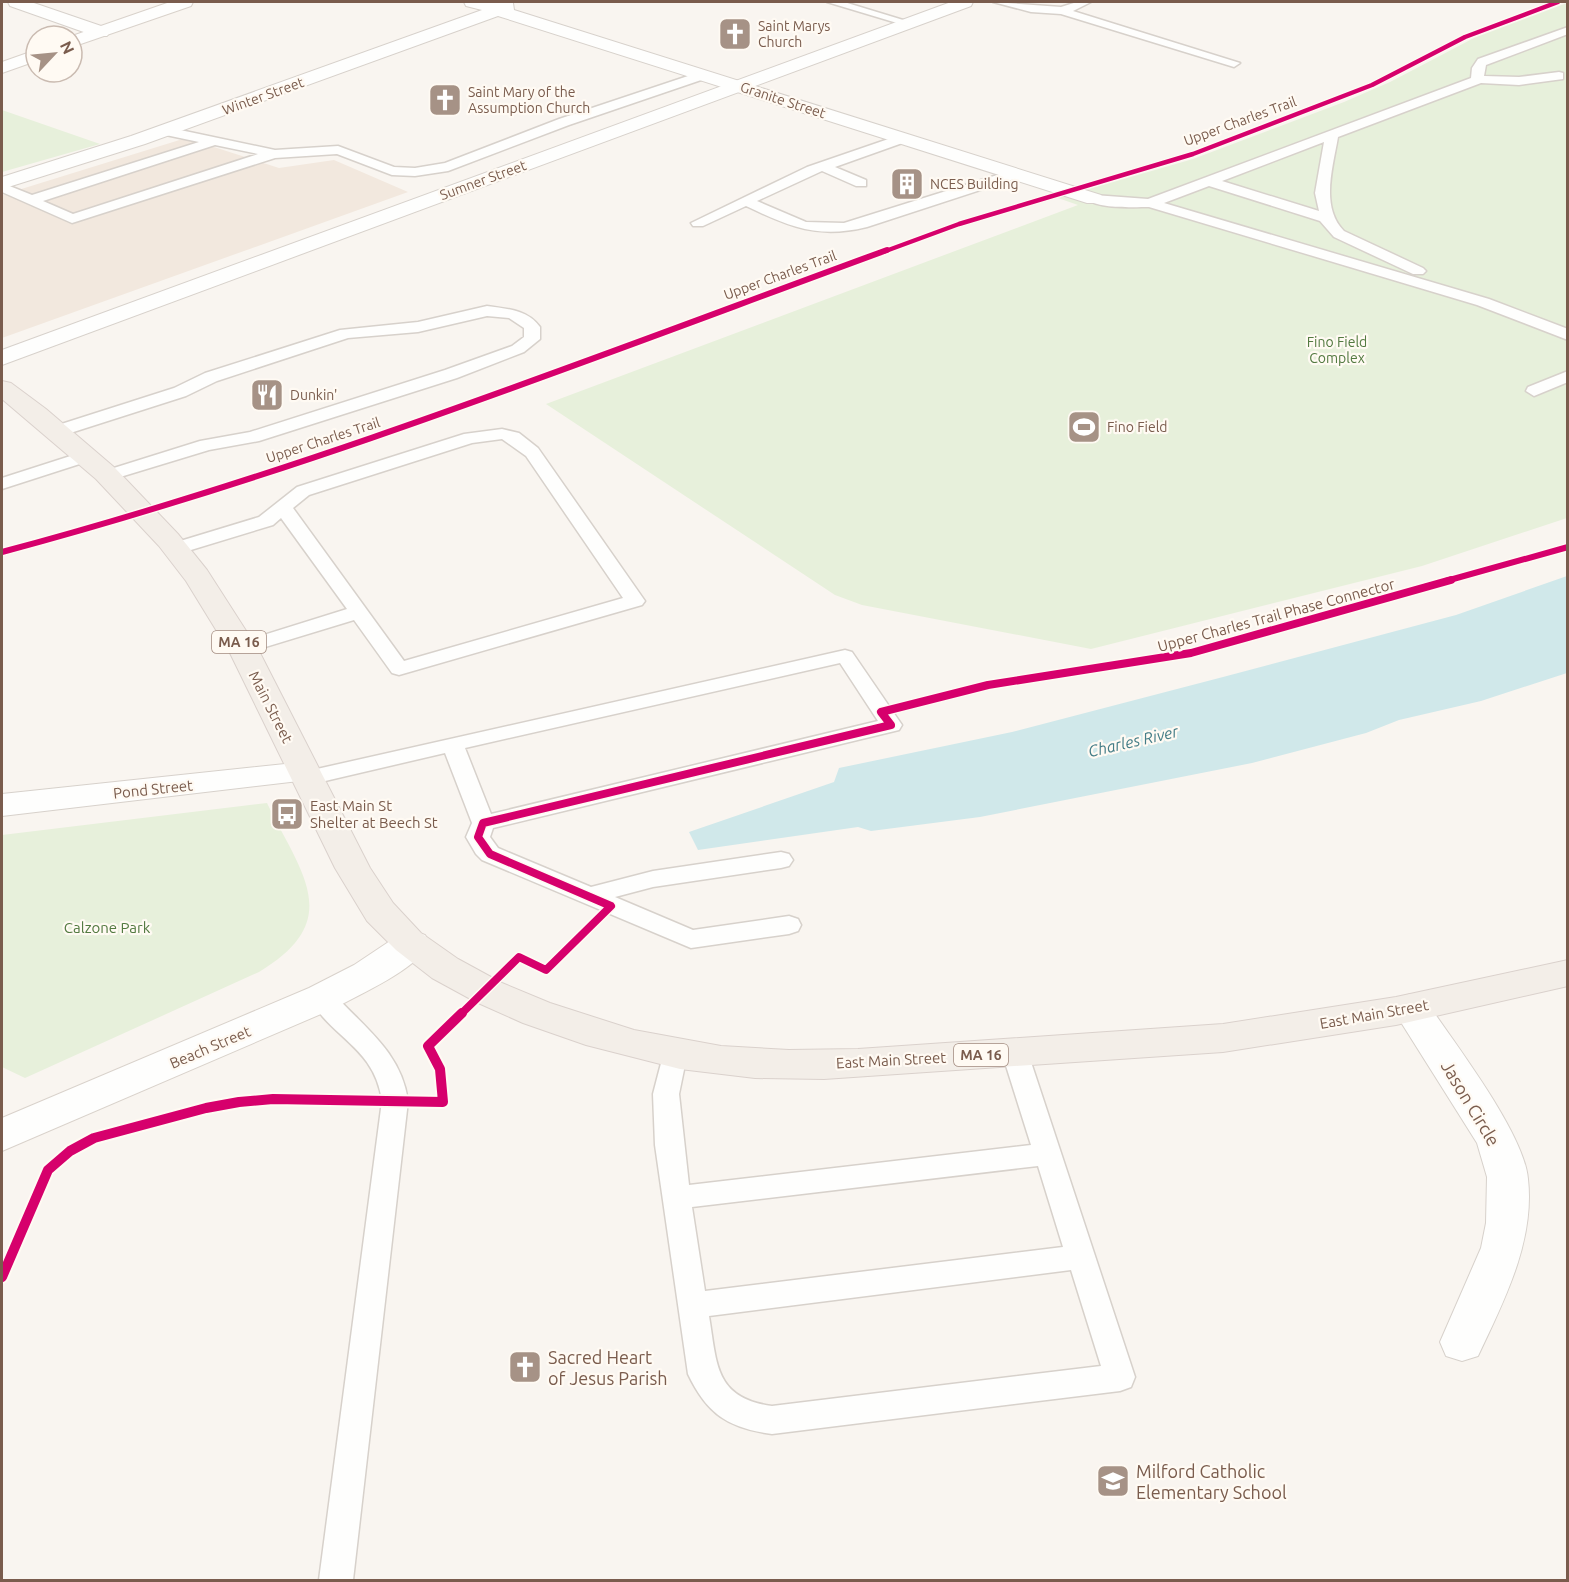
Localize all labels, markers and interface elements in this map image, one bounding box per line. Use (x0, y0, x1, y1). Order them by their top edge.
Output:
church icon: Saint Marys Church (717, 16, 753, 52)
place label: Saint Marys Church (758, 18, 830, 50)
north arrow (24, 24, 84, 84)
text: N (57, 38, 78, 57)
street label: Winter Street (220, 74, 306, 118)
street label: Granite Street (738, 79, 828, 121)
church icon: Saint Mary of the Assumption Church (427, 82, 463, 118)
place label: Saint Mary of the Assumption Church (468, 84, 590, 116)
street label: Upper Charles Trail (1181, 93, 1299, 149)
street label: Sumner Street (438, 157, 529, 203)
building icon: NCES Building (889, 166, 925, 202)
place label: NCES Building (930, 176, 1019, 192)
street label: Upper Charles Trail (721, 247, 839, 303)
park label: Fino Field Complex (1307, 334, 1367, 366)
restaurant icon: Dunkin' (249, 377, 285, 413)
place label: Dunkin' (290, 387, 337, 403)
sports icon: Fino Field (1066, 409, 1102, 445)
street label: Upper Charles Trail (264, 414, 382, 466)
place label: Fino Field (1107, 419, 1168, 435)
street label: Upper Charles Trail Phase Connector (1156, 575, 1397, 655)
road number: MA 16 (212, 631, 266, 653)
street label: Main Street (246, 668, 296, 746)
water label: Charles River (1086, 722, 1181, 760)
street label: Pond Street (112, 776, 194, 802)
bus stop icon: East Main St Shelter at Beech St (269, 796, 305, 832)
place label: East Main St Shelter at Beech St (310, 797, 438, 831)
park label: Calzone Park (64, 919, 151, 936)
street label: East Main Street (1318, 996, 1430, 1032)
street label: Beach Street (167, 1022, 253, 1072)
road number: MA 16 (954, 1044, 1008, 1066)
street label: East Main Street (836, 1049, 947, 1071)
street label: Jason Circle (1438, 1057, 1504, 1149)
place label: Sacred Heart of Jesus Parish (548, 1347, 667, 1388)
church icon: Sacred Heart of Jesus Parish (507, 1349, 543, 1385)
place label: Milford Catholic Elementary School (1136, 1461, 1287, 1502)
school or university icon: Milford Catholic Elementary School (1095, 1463, 1131, 1499)

